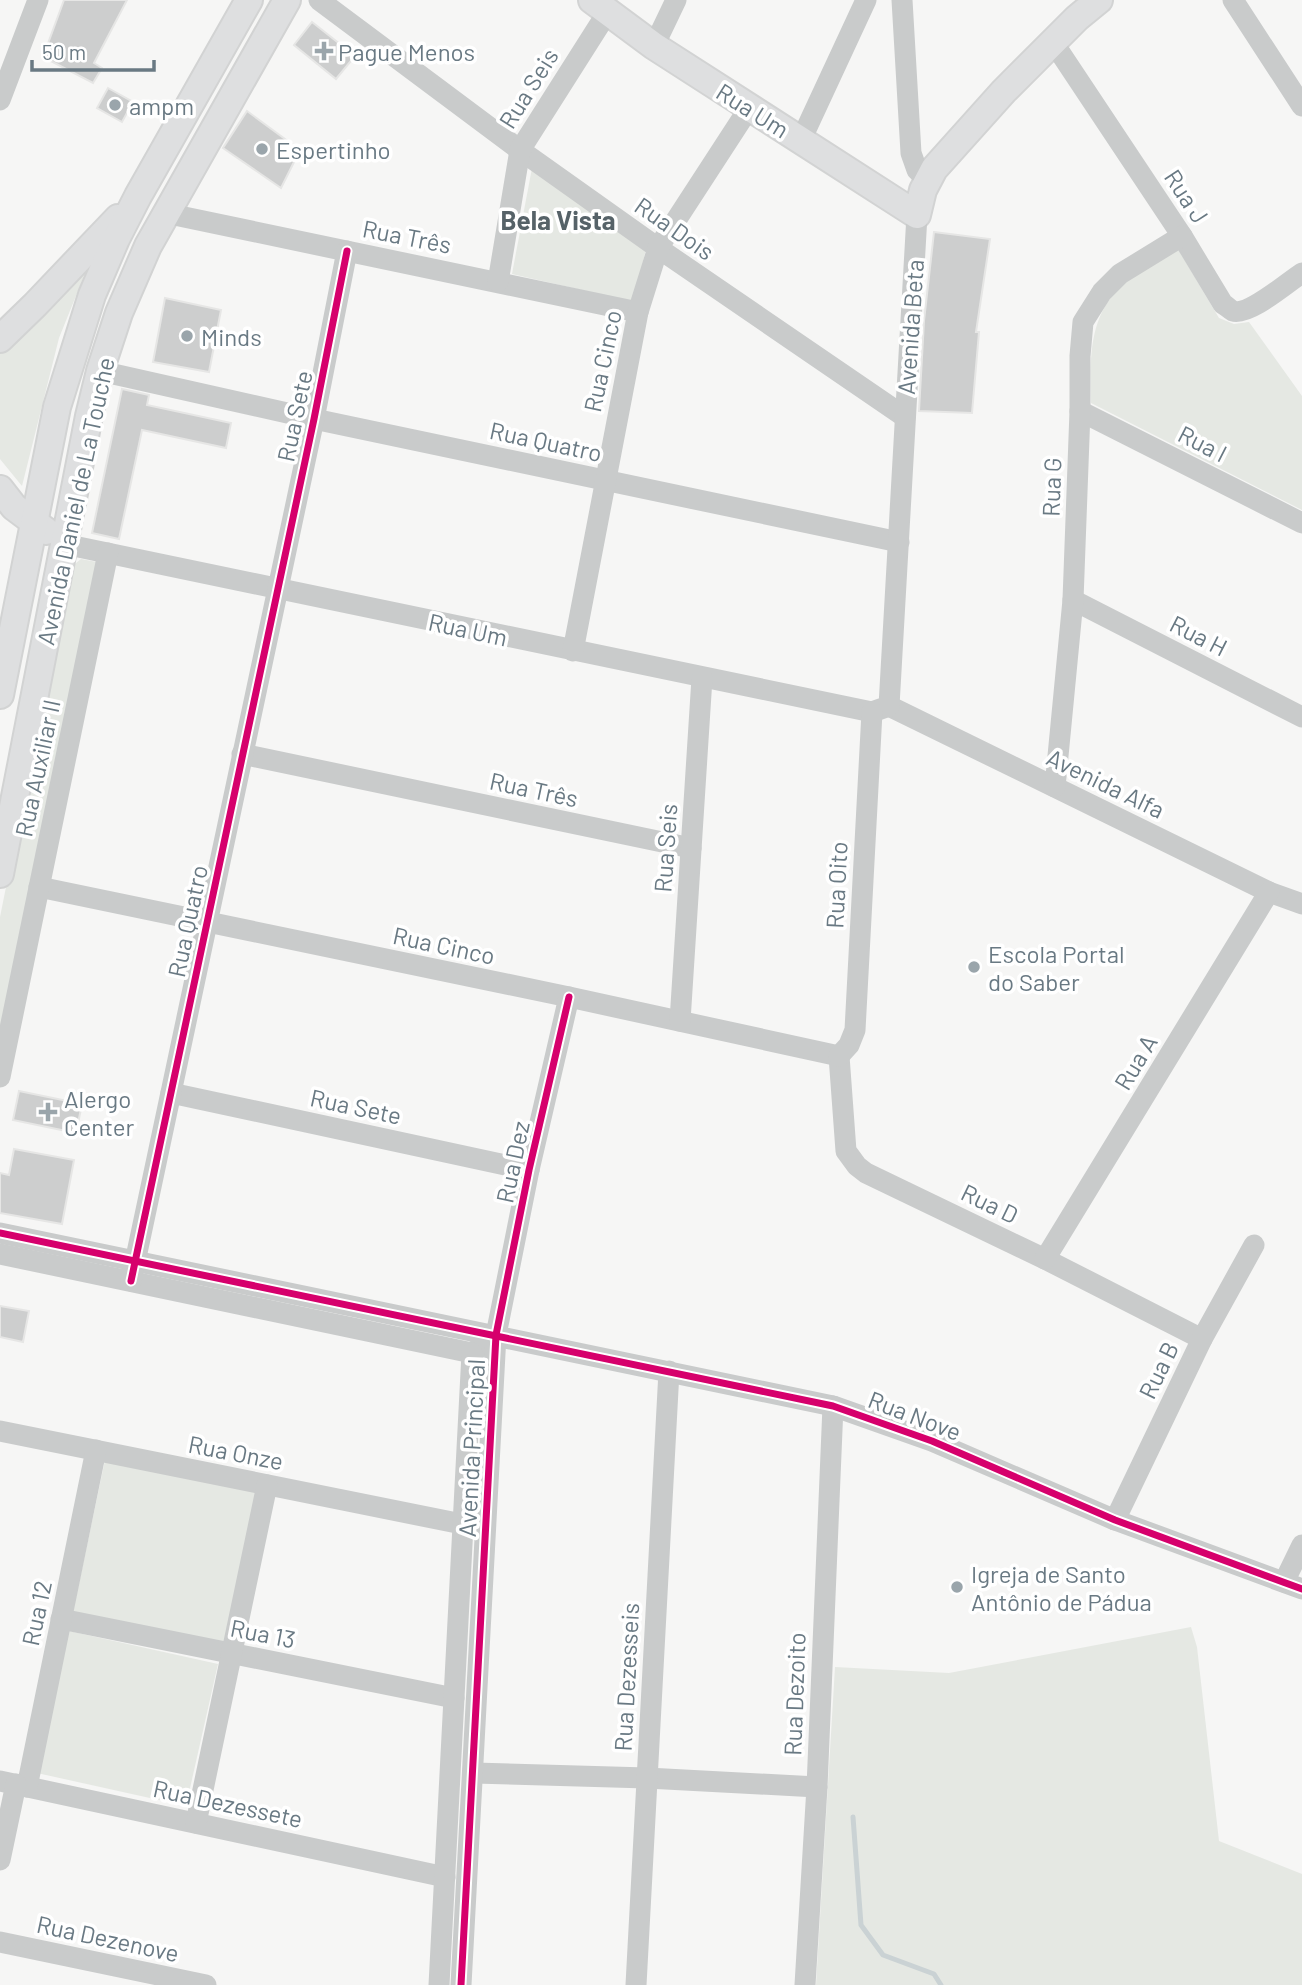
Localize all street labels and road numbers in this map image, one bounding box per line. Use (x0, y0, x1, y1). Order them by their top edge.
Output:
street label: Rua Seis (492, 43, 564, 133)
street label: Rua Um (711, 76, 795, 144)
street label: Rua J (1159, 164, 1215, 228)
street label: Rua Dois (630, 190, 720, 266)
street label: Rua Três (360, 213, 454, 259)
street label: Avenida Beta (891, 258, 929, 396)
street label: Rua Cinco (577, 307, 627, 415)
street label: Avenida Daniel de La Touche (30, 354, 120, 648)
street label: Rua Sete (270, 368, 318, 464)
street label: Rua Quatro (487, 415, 605, 467)
street label: Rua I (1174, 419, 1232, 467)
street label: Rua G (1035, 457, 1067, 517)
street label: Rua Um (426, 606, 510, 652)
street label: Rua H (1166, 608, 1232, 662)
street label: Rua Auxiliar II (8, 697, 66, 839)
street label: Avenida Alfa (1042, 742, 1170, 824)
street label: Rua Três (487, 765, 581, 813)
street label: Rua Seis (647, 803, 683, 893)
street label: Rua Oito (819, 841, 853, 929)
street label: Rua Quatro (161, 862, 213, 980)
street label: Rua Cinco (390, 920, 498, 970)
street label: Rua A (1107, 1029, 1163, 1095)
street label: Rua Sete (308, 1082, 404, 1130)
street label: Rua Dez (489, 1118, 535, 1206)
street label: Rua D (957, 1177, 1023, 1229)
street label: Rua B (1132, 1337, 1184, 1403)
street label: Avenida Principal (452, 1358, 490, 1538)
street label: Rua Nove (864, 1384, 966, 1446)
street label: Rua Onze (186, 1429, 286, 1475)
street label: Rua 12 (15, 1578, 57, 1648)
street label: Rua Dezesseis (608, 1602, 644, 1752)
street label: Rua 13 (228, 1613, 298, 1653)
street label: Rua Dezoito (777, 1632, 811, 1756)
street label: Rua Dezessete (151, 1773, 305, 1833)
street label: Rua Dezenove (34, 1909, 182, 1967)

